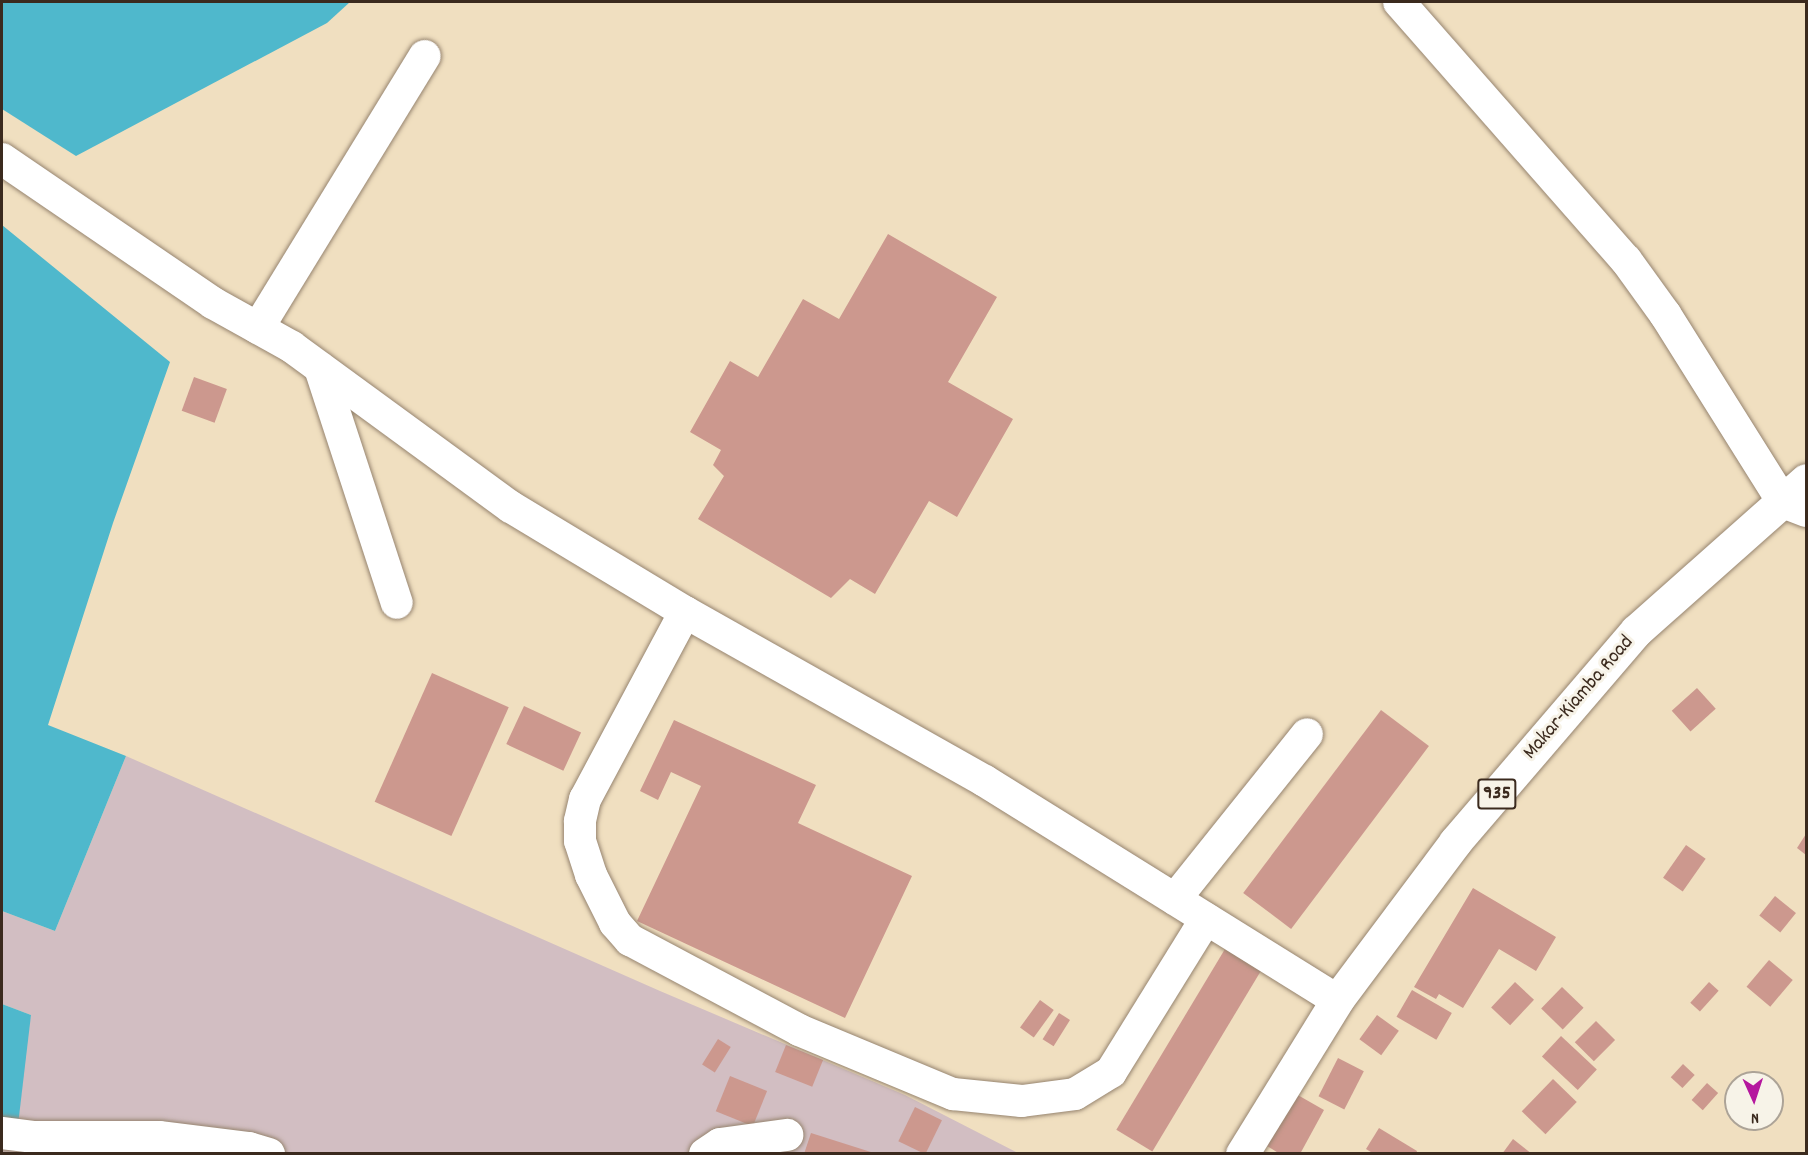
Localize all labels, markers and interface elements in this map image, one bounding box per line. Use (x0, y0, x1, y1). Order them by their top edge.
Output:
street label: Makar-Kiamba Road (1518, 631, 1640, 765)
road number: 935 (1476, 777, 1518, 811)
north arrow (1724, 1071, 1784, 1131)
text: N (1750, 1106, 1759, 1129)

